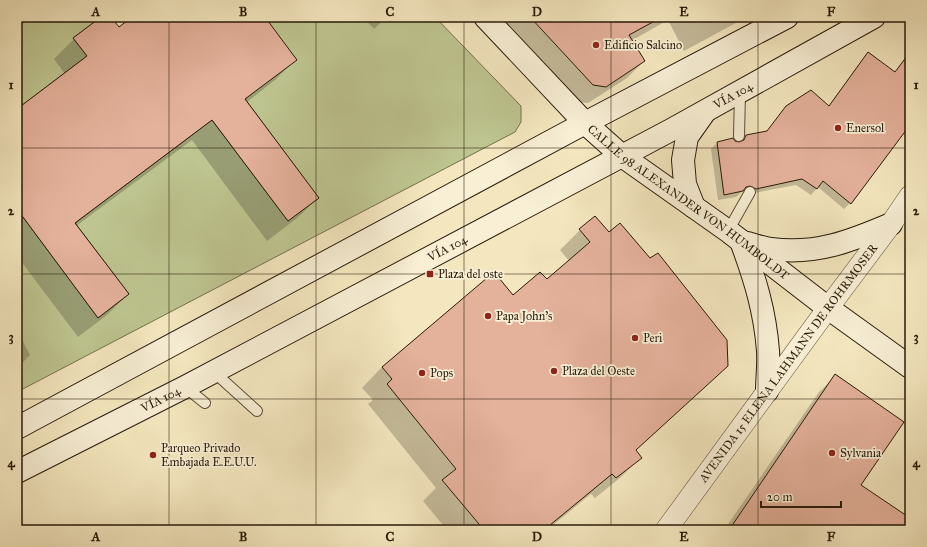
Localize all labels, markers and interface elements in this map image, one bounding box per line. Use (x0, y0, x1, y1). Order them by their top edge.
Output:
text: A (91, 4, 101, 20)
text: B (239, 4, 248, 20)
text: C (386, 4, 395, 20)
text: D (532, 4, 542, 20)
text: E (679, 4, 689, 20)
text: F (827, 4, 836, 20)
place label: Edificio Salcino (604, 38, 682, 52)
marker: Edificio Salcino (591, 40, 601, 50)
text: 1 (8, 77, 14, 93)
text: 1 (913, 77, 919, 93)
street label: VÍA 104 (710, 79, 755, 112)
place label: Enersol (846, 121, 885, 135)
street label: CALLE 98 ALEXANDER VON HUMBOLDT (585, 122, 792, 282)
marker: Enersol (833, 123, 843, 133)
text: 2 (8, 203, 15, 219)
text: 2 (913, 203, 920, 219)
street label: VÍA 104 (424, 232, 470, 265)
street label: AVENIDA 15 ELENA LAHMANN DE ROHRMOSER (696, 241, 881, 486)
place label: Plaza del oste (438, 267, 503, 281)
marker: Plaza del oste (425, 269, 435, 279)
place label: Papa John's (496, 309, 553, 324)
marker: Papa John's (483, 311, 493, 321)
text: 3 (8, 329, 14, 345)
text: 3 (913, 329, 919, 345)
place label: Peri (643, 331, 663, 345)
marker: Peri (630, 333, 640, 343)
place label: Plaza del Oeste (562, 364, 635, 378)
place label: Pops (430, 366, 453, 380)
marker: Plaza del Oeste (549, 366, 559, 376)
marker: Pops (417, 368, 427, 378)
street label: VÍA 104 (138, 383, 183, 416)
place label: Parqueo Privado Embajada E.E.U.U. (161, 441, 257, 469)
place label: Sylvania (840, 446, 882, 460)
marker: Sylvania (827, 448, 837, 458)
marker: Parqueo Privado Embajada E.E.U.U. (148, 450, 158, 460)
text: 4 (7, 455, 15, 471)
text: 4 (912, 455, 920, 471)
scale bar (761, 483, 841, 509)
text: 20 m (767, 490, 793, 504)
text: A (91, 529, 101, 545)
text: B (239, 529, 248, 545)
text: C (386, 529, 395, 545)
text: D (532, 529, 542, 545)
text: E (679, 529, 689, 545)
text: F (827, 529, 836, 545)

